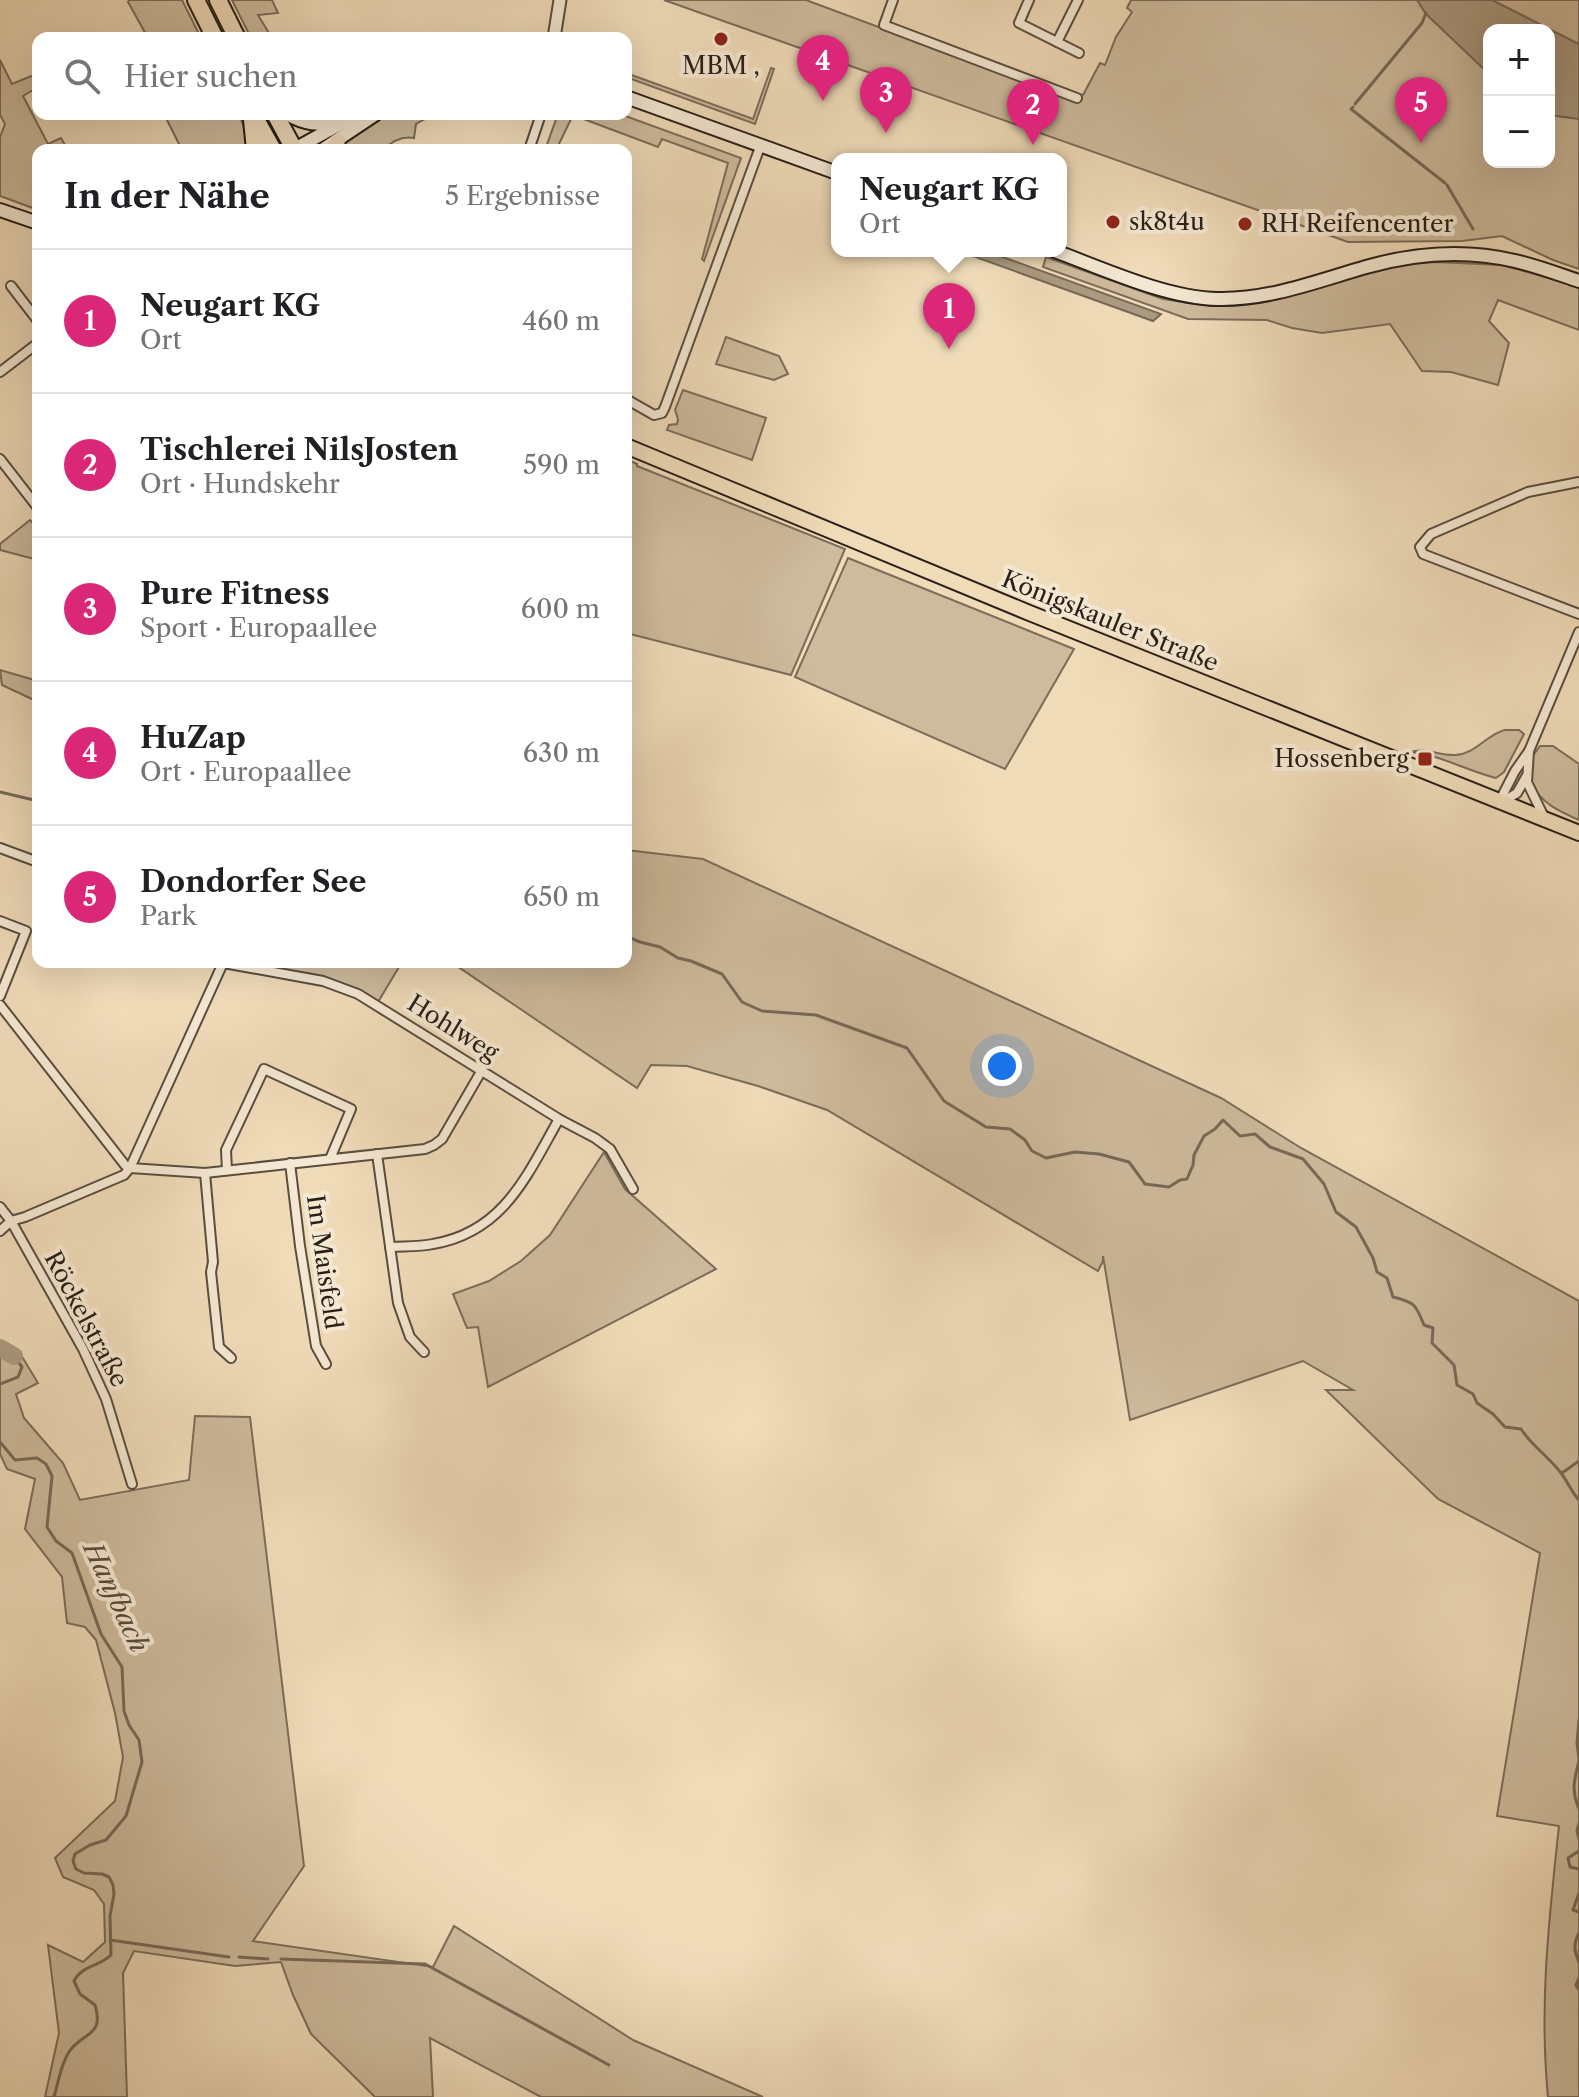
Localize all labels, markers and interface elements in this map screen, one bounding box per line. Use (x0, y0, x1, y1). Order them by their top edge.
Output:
map controls (1483, 24, 1555, 168)
button: + (1483, 24, 1555, 96)
marker: MBM , (712, 30, 730, 48)
search box (32, 32, 632, 120)
pin: 4 (797, 35, 849, 101)
place label: MBM , (682, 51, 760, 80)
icon: search (60, 54, 104, 98)
text: Hier suchen (124, 58, 297, 95)
pin: 3 (860, 67, 912, 133)
pin: 5 (1395, 77, 1447, 143)
pin: 2 (1007, 79, 1059, 145)
button: − (1483, 96, 1555, 168)
popup (831, 153, 1067, 257)
text: Neugart KG (859, 171, 1039, 208)
text: In der Nähe (64, 175, 270, 217)
text: 5 Ergebnisse (445, 180, 600, 212)
place label: sk8t4u (1129, 207, 1205, 236)
text: Ort (859, 208, 901, 240)
place label: RH Reifencenter (1261, 209, 1454, 238)
marker: sk8t4u (1104, 213, 1122, 231)
marker: RH Reifencenter (1236, 215, 1254, 233)
pin: 1 (923, 283, 975, 349)
text: Neugart KG (140, 287, 320, 324)
text: 1 (84, 305, 96, 337)
text: 460 m (522, 305, 600, 337)
text: Ort (140, 324, 182, 356)
text: Tischlerei NilsJosten (140, 431, 458, 468)
text: 2 (82, 449, 98, 481)
text: 590 m (523, 449, 600, 481)
text: Ort · Hundskehr (140, 468, 340, 500)
street label: Königskauler Straße (998, 564, 1223, 677)
text: Pure Fitness (140, 575, 330, 612)
text: 3 (83, 593, 97, 625)
text: 600 m (521, 593, 600, 625)
text: Sport · Europaallee (140, 612, 377, 644)
text: HuZap (140, 719, 246, 756)
text: 4 (82, 737, 98, 769)
text: 630 m (523, 737, 600, 769)
place label: Hossenberg (1274, 744, 1409, 773)
marker: Hossenberg (1416, 750, 1434, 768)
text: Ort · Europaallee (140, 756, 351, 788)
text: Dondorfer See (140, 863, 366, 900)
text: 5 (83, 881, 97, 913)
text: 650 m (523, 881, 600, 913)
text: Park (140, 900, 197, 932)
street label: Hohlweg (402, 988, 504, 1067)
your location (982, 1046, 1022, 1086)
street label: Im Maisfeld (301, 1193, 348, 1332)
street label: Röckelstraße (38, 1246, 134, 1392)
water label: Hanfbach (76, 1535, 155, 1657)

